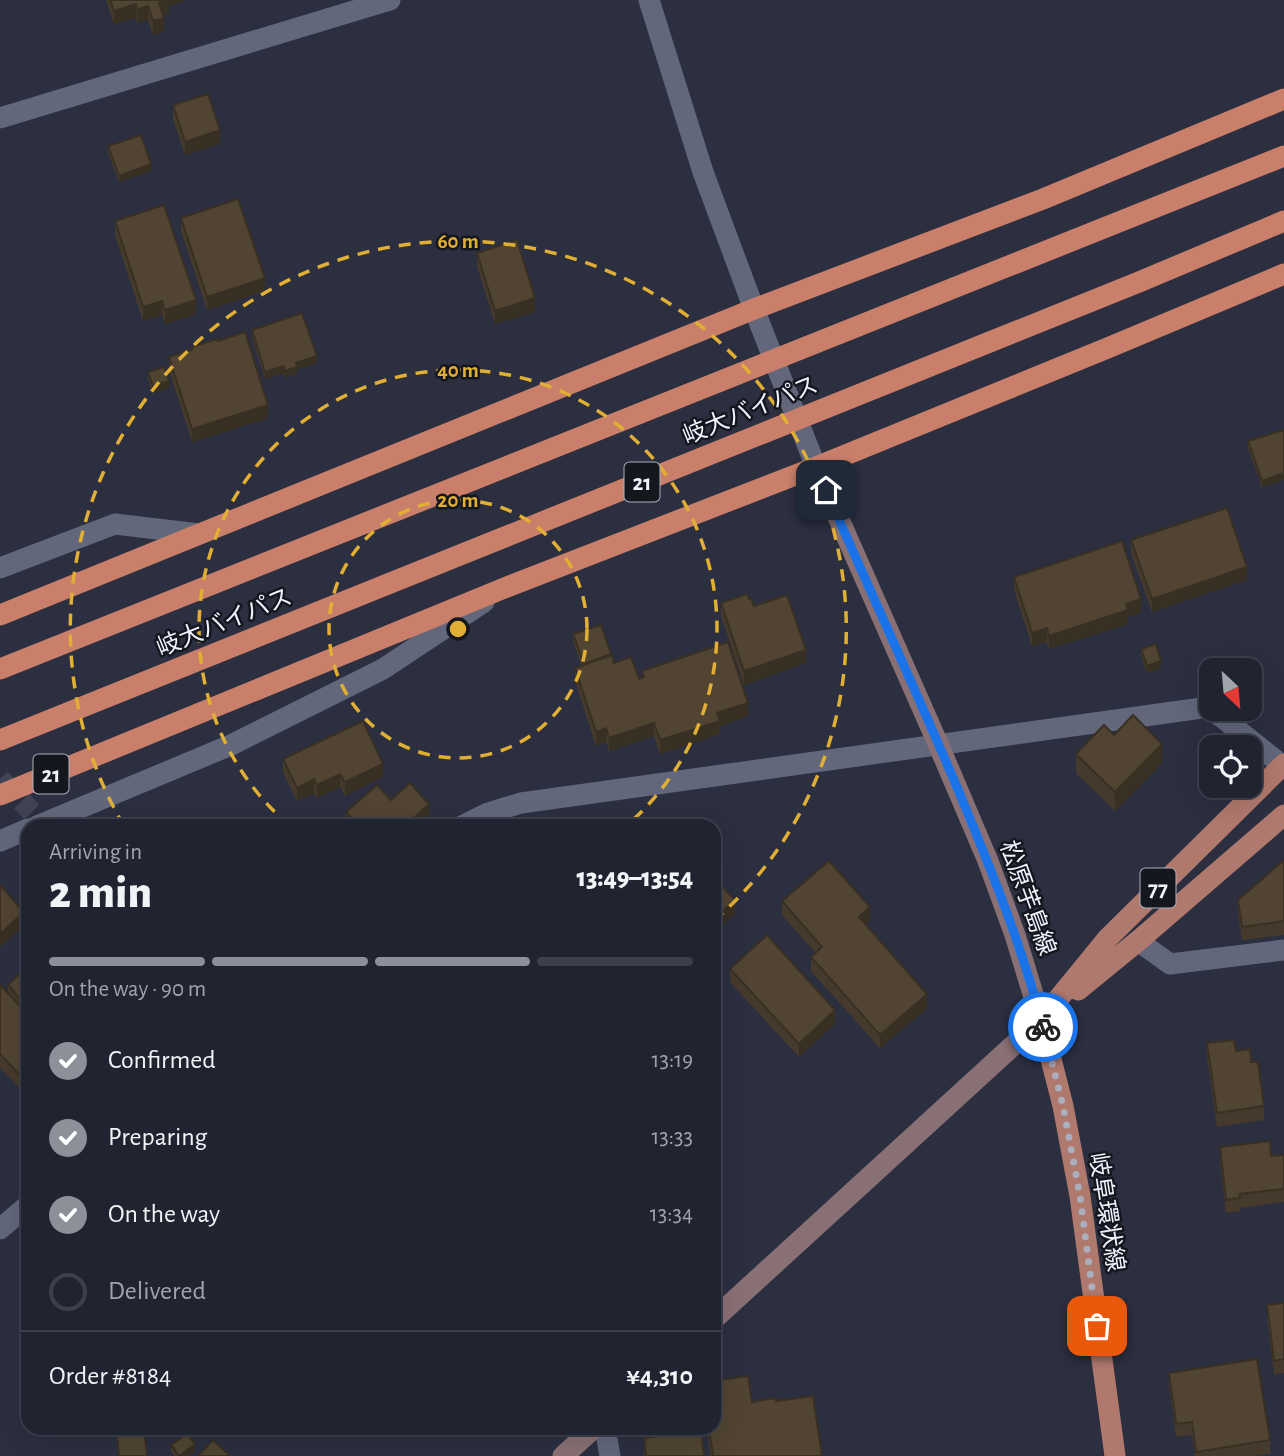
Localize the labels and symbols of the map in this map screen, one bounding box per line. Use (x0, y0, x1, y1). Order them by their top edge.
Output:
text: 60 m (437, 231, 479, 252)
text: 40 m (437, 360, 479, 381)
street label: 岐大バイパス (679, 371, 821, 449)
pin (796, 460, 856, 520)
road number: 21 (624, 462, 660, 502)
text: 20 m (438, 490, 478, 511)
street label: 岐大バイパス (153, 583, 295, 661)
centre of rings (446, 617, 470, 641)
north arrow (1199, 658, 1262, 721)
road number: 21 (34, 754, 68, 794)
street label: 松原芋島線 (995, 837, 1061, 959)
road number: 77 (1140, 868, 1176, 908)
courier (1008, 992, 1078, 1062)
street label: 岐阜環状線 (1085, 1151, 1129, 1273)
pin (1067, 1296, 1127, 1356)

